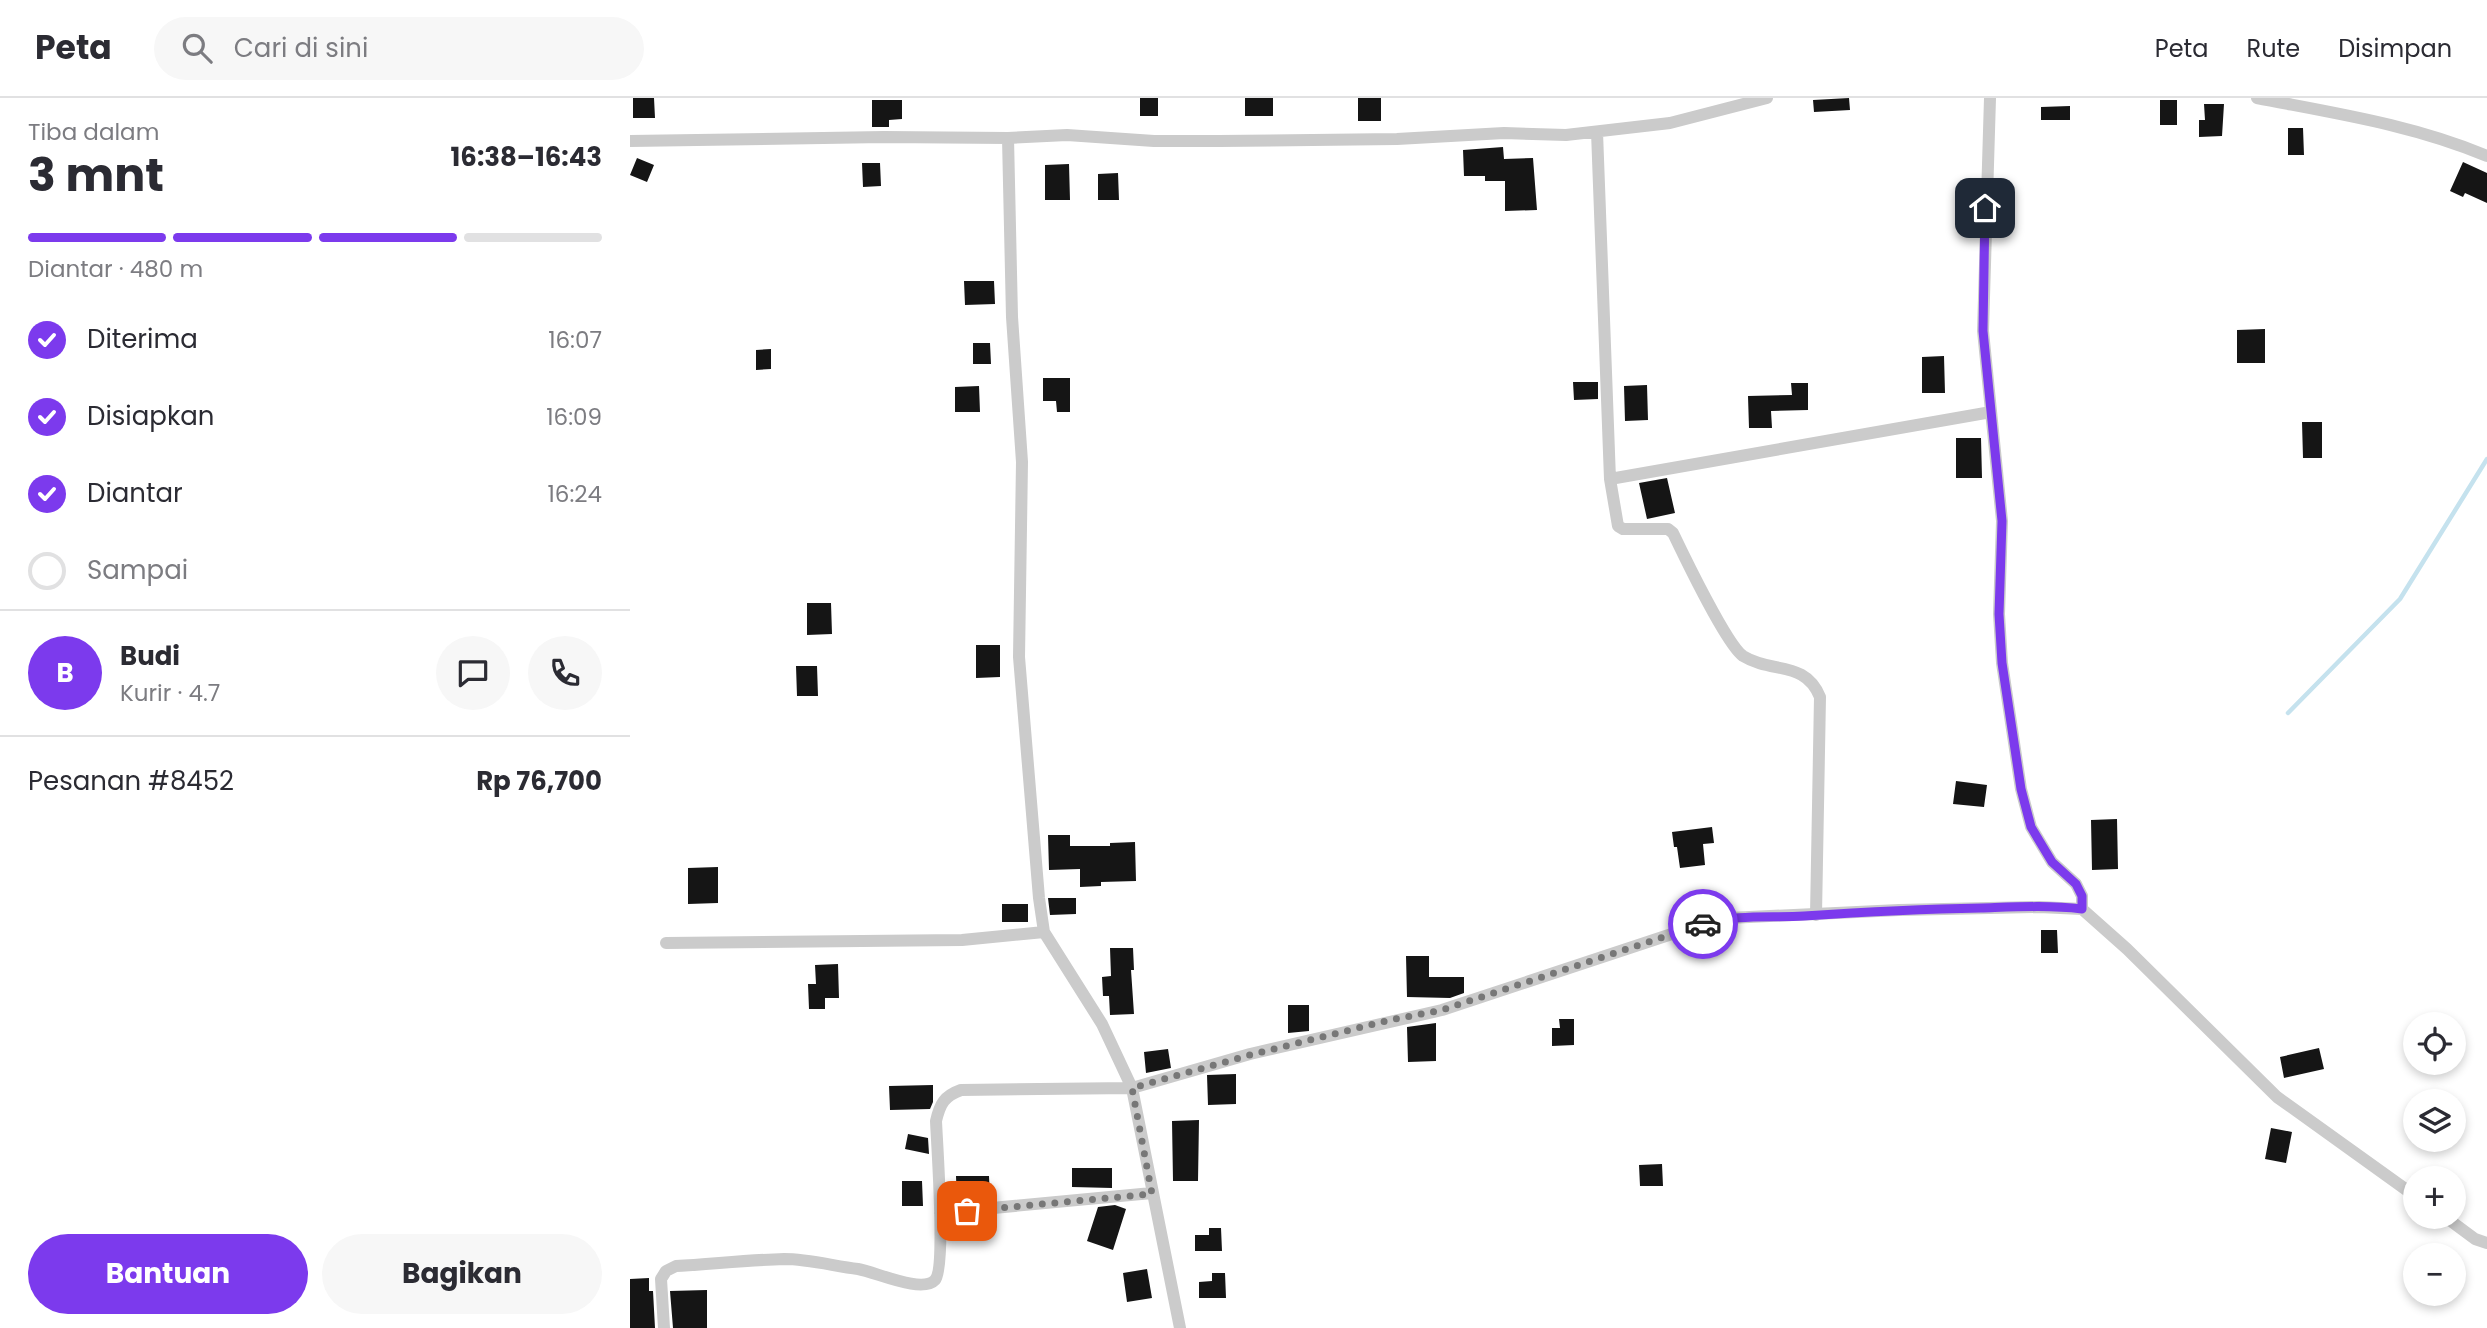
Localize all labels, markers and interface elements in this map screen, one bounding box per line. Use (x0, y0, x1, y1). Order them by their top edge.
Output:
search box (154, 17, 644, 80)
text: Peta (35, 24, 112, 71)
icon: search (178, 29, 216, 67)
text: Cari di sini (234, 30, 368, 66)
text: Peta (2155, 32, 2209, 65)
text: Rute (2247, 32, 2300, 65)
text: Disimpan (2338, 32, 2452, 65)
text: Tiba dalam (28, 116, 159, 148)
text: 16:38–16:43 (451, 139, 602, 175)
text: 3 mnt (28, 143, 164, 207)
pin (1955, 178, 2015, 238)
icon: home (1966, 189, 2004, 227)
text: Diantar · 480 m (28, 253, 203, 285)
icon: check (28, 321, 66, 359)
text: Diterima (87, 321, 198, 357)
text: 16:07 (548, 324, 602, 356)
icon: check (28, 398, 66, 436)
text: Disiapkan (87, 398, 215, 434)
text: 16:09 (546, 401, 602, 433)
icon: check (28, 475, 66, 513)
text: Diantar (87, 475, 183, 511)
text: 16:24 (547, 478, 602, 510)
text: Sampai (87, 552, 188, 588)
button: chat (436, 636, 510, 710)
button: phone (528, 636, 602, 710)
text: Budi (120, 638, 180, 674)
text: B (56, 655, 74, 691)
text: Kurir · 4.7 (120, 677, 220, 709)
text: Pesanan #8452 (28, 763, 234, 799)
text: Rp 76,700 (476, 763, 602, 799)
courier (1668, 889, 1738, 959)
icon: car (1684, 905, 1722, 943)
map controls (2403, 1012, 2466, 1306)
button: locate (2403, 1012, 2466, 1075)
button: layers (2403, 1089, 2466, 1152)
button: + (2403, 1166, 2466, 1229)
pin (937, 1181, 997, 1241)
icon: bag (948, 1192, 986, 1230)
button: Bantuan (28, 1234, 308, 1314)
button: Bagikan (322, 1234, 602, 1314)
button: − (2403, 1243, 2466, 1306)

